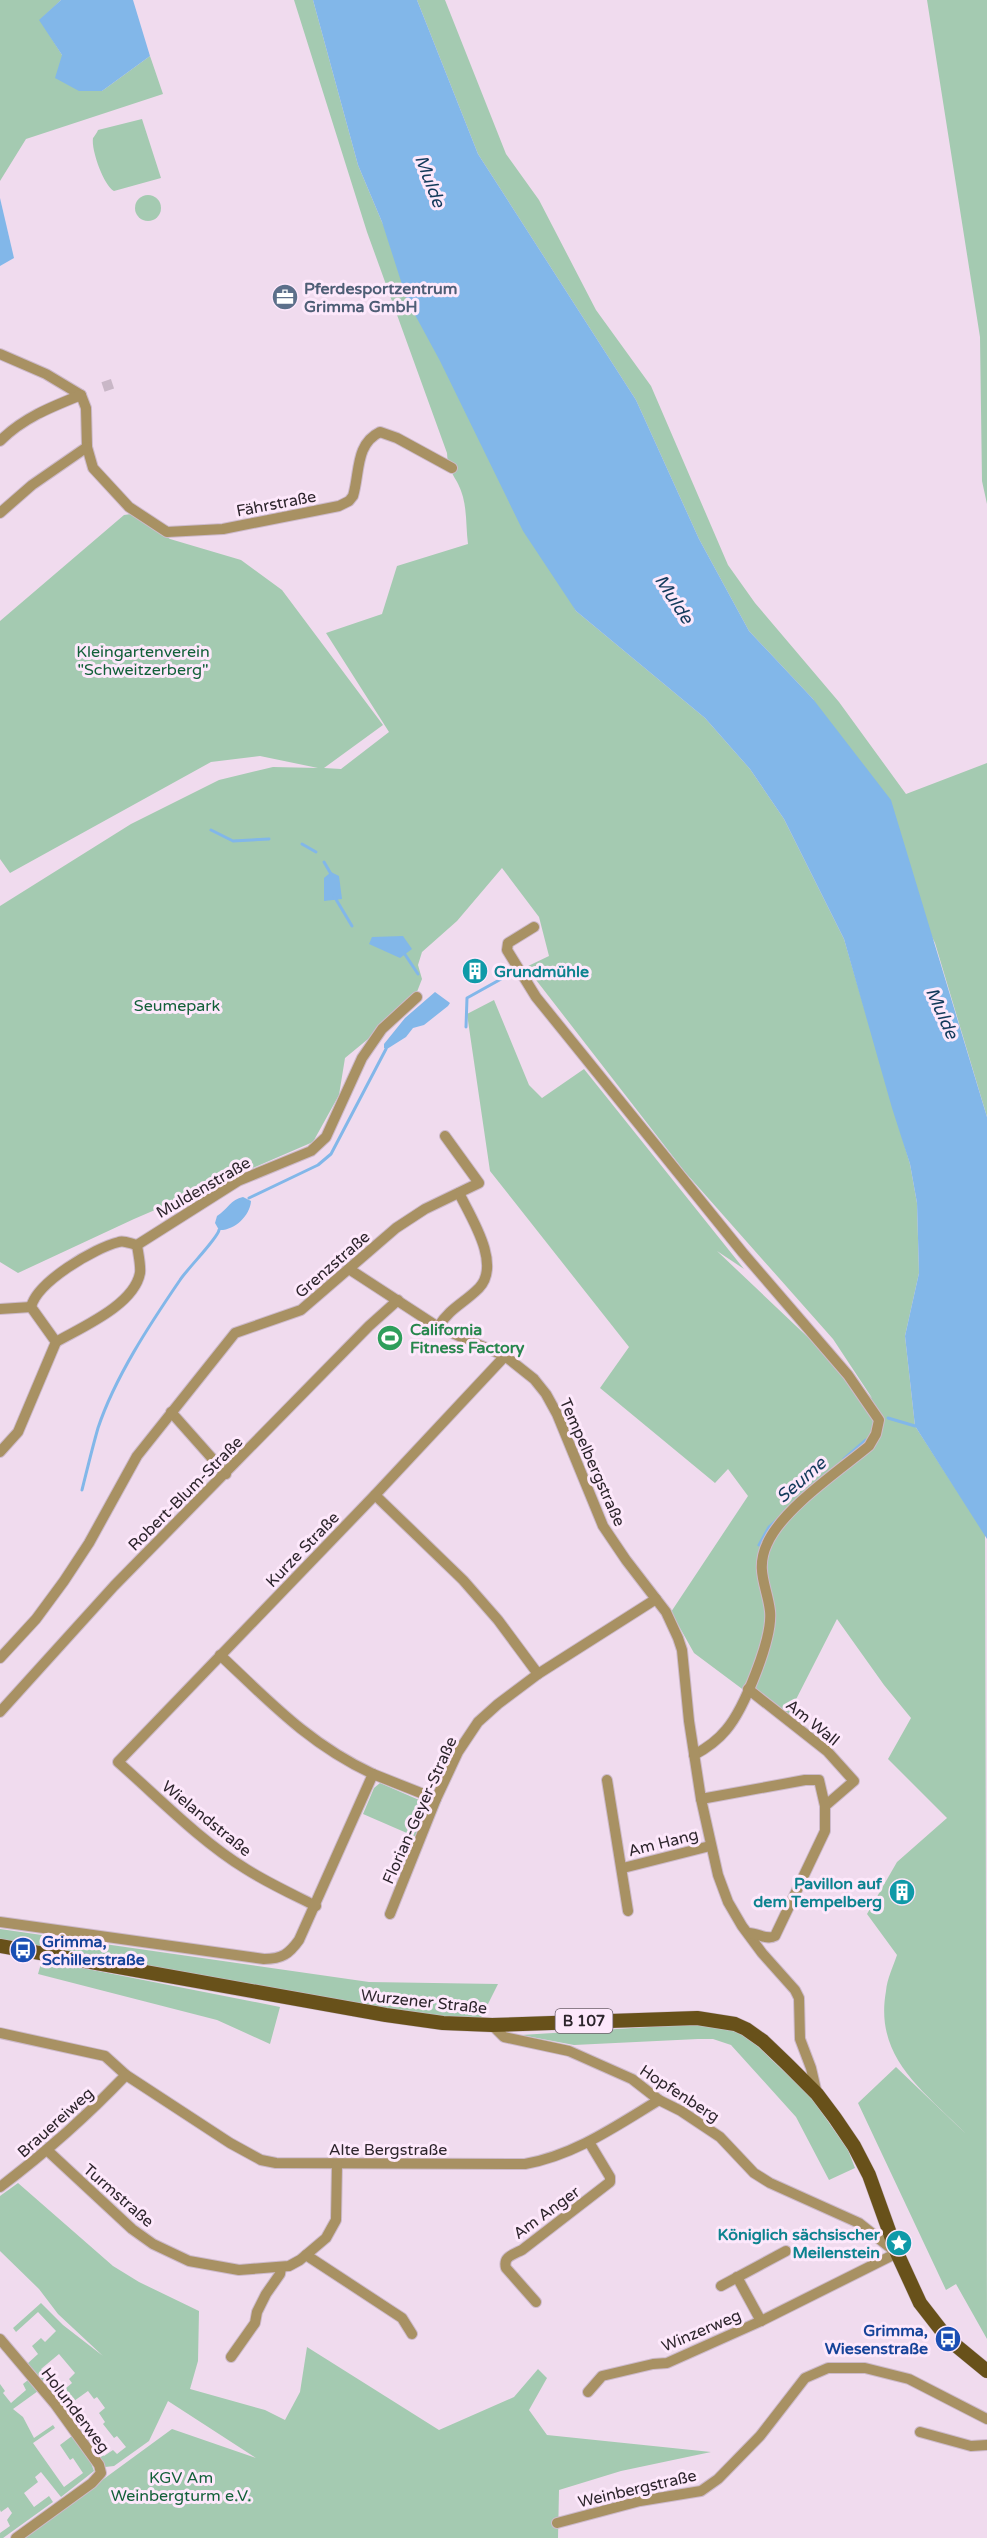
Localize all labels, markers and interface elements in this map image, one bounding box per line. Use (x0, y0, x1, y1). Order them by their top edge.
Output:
water label: Mulde (410, 152, 450, 211)
place label: Pferdesportzentrum Grimma GmbH (304, 279, 458, 317)
office icon: Pferdesportzentrum Grimma GmbH (270, 282, 300, 312)
street label: Fährstraße (235, 486, 318, 522)
water label: Mulde (650, 570, 698, 628)
park label: Kleingartenverein "Schweitzerberg" (76, 642, 210, 680)
building icon: Grundmühle (460, 956, 490, 986)
place label: Grundmühle (494, 962, 589, 982)
water label: Mulde (921, 984, 963, 1043)
park label: Seumepark (134, 996, 220, 1016)
street label: Muldenstraße (153, 1153, 254, 1223)
street label: Grenzstraße (291, 1227, 374, 1303)
place label: California Fitness Factory (410, 1320, 525, 1358)
sports icon: California Fitness Factory (375, 1323, 405, 1353)
street label: Tempelbergstraße (555, 1395, 629, 1530)
street label: Robert-Blum-Straße (124, 1432, 247, 1555)
water label: Seume (772, 1452, 831, 1508)
street label: Kurze Straße (262, 1508, 344, 1592)
street label: Am Wall (782, 1695, 843, 1750)
street label: Florian-Geyer-Straße (378, 1734, 461, 1887)
street label: Wielandstraße (158, 1777, 255, 1861)
street label: Am Hang (626, 1825, 700, 1861)
place label: Pavillon auf dem Tempelberg (753, 1874, 883, 1912)
building icon: Pavillon auf dem Tempelberg (887, 1877, 917, 1907)
place label: Grimma, Schillerstraße (42, 1932, 145, 1970)
bus stop icon: Grimma, Schillerstraße (8, 1935, 38, 1965)
street label: Wurzener Straße (360, 1985, 488, 2019)
road number: B 107 (556, 2009, 612, 2033)
street label: Hopfenberg (636, 2061, 723, 2127)
street label: Brauereiweg (13, 2083, 98, 2162)
street label: Alte Bergstraße (329, 2140, 447, 2160)
street label: Turmstraße (79, 2160, 158, 2232)
street label: Am Anger (509, 2181, 585, 2244)
place label: Königlich sächsischer Meilenstein (718, 2225, 881, 2263)
place icon: Königlich sächsischer Meilenstein (884, 2228, 914, 2258)
street label: Winzerweg (659, 2305, 744, 2357)
place label: Grimma, Wiesenstraße (825, 2321, 928, 2359)
bus stop icon: Grimma, Wiesenstraße (933, 2324, 963, 2354)
street label: Holunderweg (37, 2364, 114, 2457)
street label: Weinbergstraße (576, 2466, 698, 2512)
park label: KGV Am Weinbergturm e.V. (111, 2468, 251, 2506)

